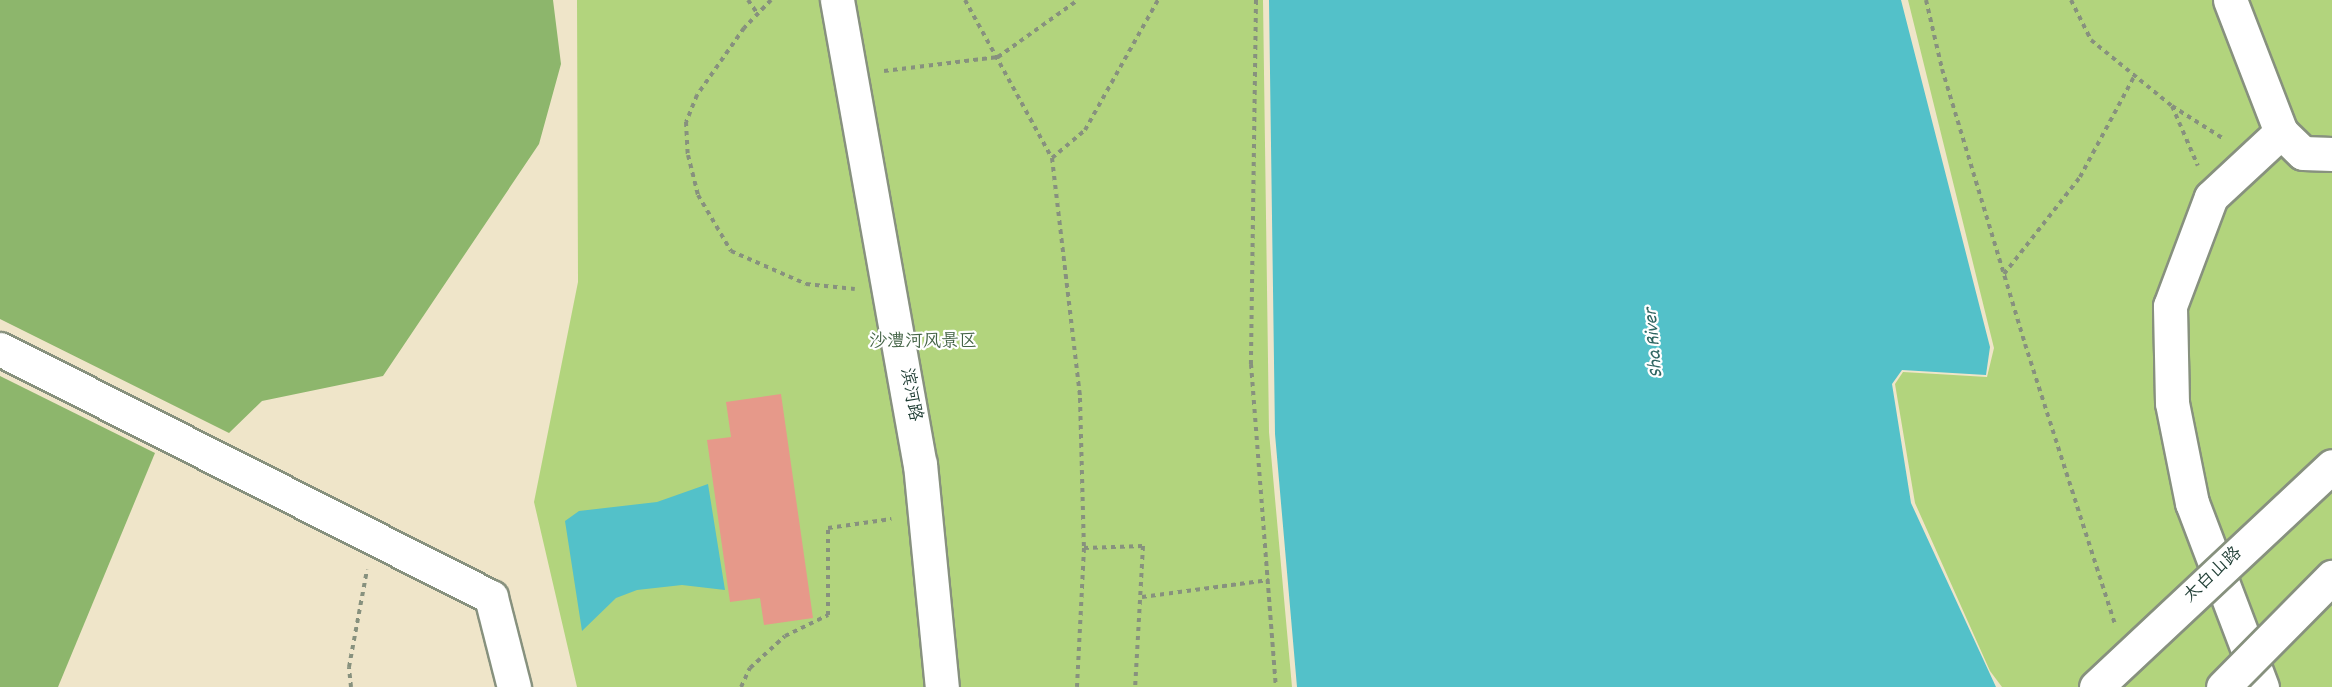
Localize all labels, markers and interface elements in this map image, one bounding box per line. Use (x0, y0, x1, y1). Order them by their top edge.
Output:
water label: Sha River (1640, 307, 1670, 379)
park label: 沙澧河风景区 (869, 332, 977, 354)
street label: 滨河路 (894, 367, 924, 423)
street label: 太白山路 (2180, 544, 2248, 608)

